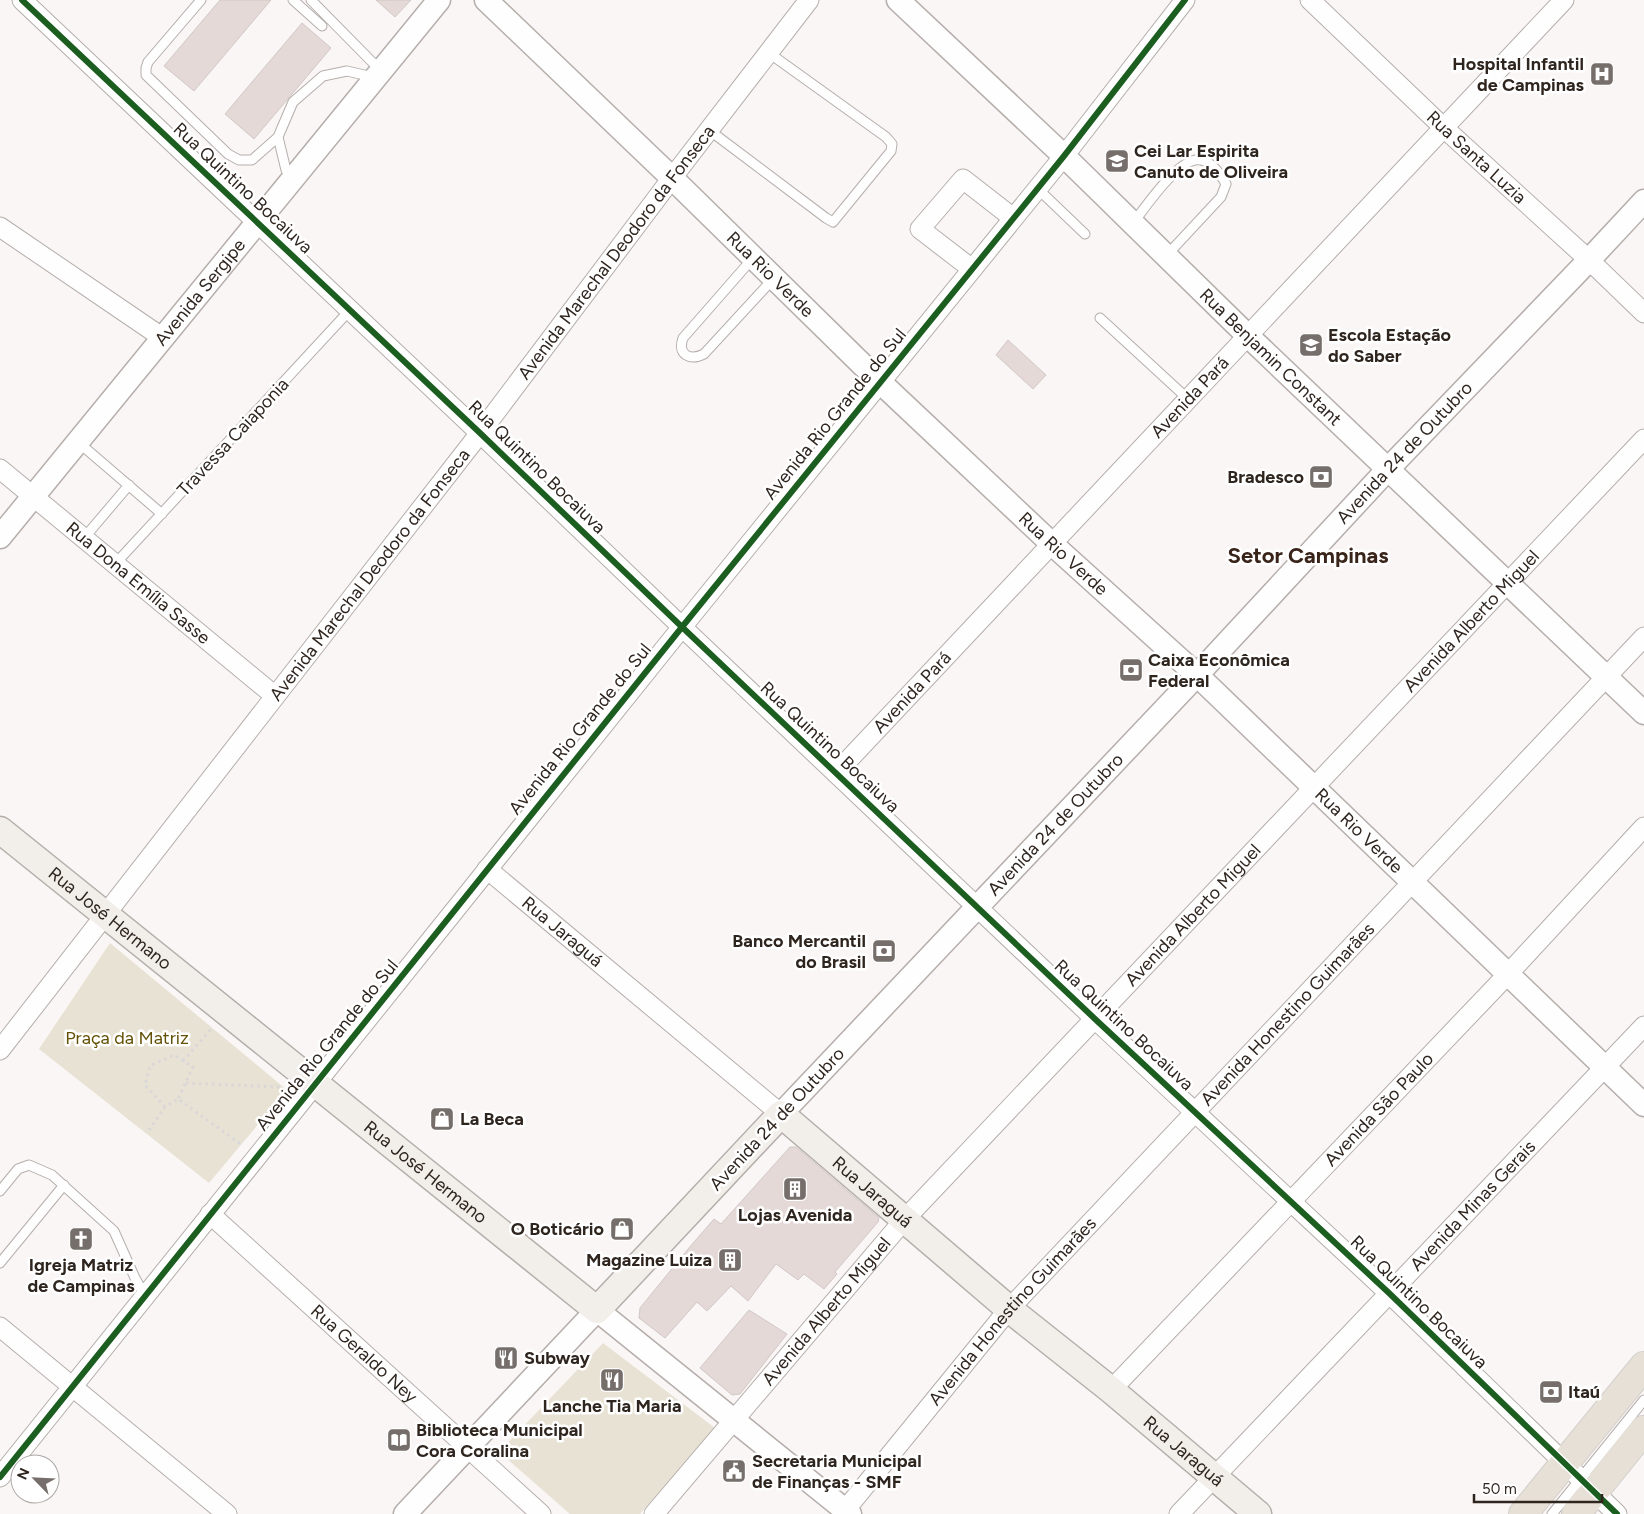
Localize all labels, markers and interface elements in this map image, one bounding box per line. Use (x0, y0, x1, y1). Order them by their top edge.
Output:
place label: Hospital Infantil de Campinas (1452, 53, 1585, 96)
hospital icon: Hospital Infantil de Campinas (1589, 61, 1615, 87)
street label: Rua Santa Luzia (1422, 106, 1531, 208)
street label: Rua Quintino Bocaiuva (169, 118, 317, 258)
street label: Avenida Marechal Deodoro da Fonseca (513, 121, 720, 384)
place label: Cei Lar Espirita Canuto de Oliveira (1134, 140, 1288, 183)
school or university icon: Cei Lar Espirita Canuto de Oliveira (1104, 148, 1130, 174)
street label: Rua Rio Verde (722, 227, 819, 322)
street label: Avenida Sergipe (150, 234, 250, 350)
street label: Rua Benjamin Constant (1195, 284, 1346, 430)
street label: Avenida Rio Grande do Sul (759, 324, 911, 504)
place label: Escola Estação do Saber (1328, 324, 1451, 367)
school or university icon: Escola Estação do Saber (1298, 332, 1324, 358)
street label: Avenida Pará (1146, 352, 1233, 443)
street label: Travessa Caiaponia (173, 373, 293, 501)
street label: Avenida 24 de Outubro (1332, 377, 1477, 528)
street label: Rua Quintino Bocaiuva (464, 396, 610, 538)
street label: Avenida Marechal Deodoro da Fonseca (265, 444, 475, 705)
bank icon: Bradesco (1308, 464, 1334, 490)
place label: Bradesco (1227, 466, 1304, 488)
street label: Rua Rio Verde (1014, 507, 1113, 600)
street label: Rua Dona Emília Sasse (62, 517, 215, 649)
district label: Setor Campinas (1228, 542, 1388, 569)
street label: Avenida Alberto Miguel (1399, 545, 1544, 697)
street label: Avenida Rio Grande do Sul (504, 639, 656, 819)
street label: Avenida Pará (868, 647, 956, 738)
place label: Caixa Econômica Federal (1148, 649, 1290, 692)
bank icon: Caixa Econômica Federal (1118, 657, 1144, 683)
street label: Rua Quintino Bocaiuva (756, 677, 904, 817)
street label: Avenida 24 de Outubro (983, 749, 1128, 900)
street label: Rua Rio Verde (1310, 783, 1407, 878)
street label: Avenida Alberto Miguel (1120, 839, 1265, 991)
street label: Rua José Hermano (44, 862, 176, 975)
street label: Rua Jaraguá (517, 892, 607, 972)
street label: Avenida Honestino Guimarães (1196, 918, 1379, 1110)
place label: Banco Mercantil do Brasil (732, 930, 866, 973)
bank icon: Banco Mercantil do Brasil (871, 938, 897, 964)
street label: Avenida Rio Grande do Sul (251, 955, 403, 1135)
street label: Rua Quintino Bocaiuva (1050, 955, 1198, 1095)
park label: Praça da Matriz (65, 1027, 189, 1049)
street label: Avenida 24 de Outubro (705, 1043, 849, 1195)
street label: Avenida São Paulo (1320, 1048, 1438, 1171)
shop icon: La Beca (429, 1106, 455, 1132)
place label: La Beca (460, 1108, 524, 1130)
street label: Rua José Hermano (359, 1116, 492, 1228)
street label: Avenida Minas Gerais (1405, 1136, 1540, 1276)
street label: Rua Jaraguá (828, 1152, 917, 1232)
building icon: Lojas Avenida (782, 1176, 808, 1202)
place label: Lojas Avenida (738, 1204, 852, 1226)
street label: Avenida Honestino Guimarães (924, 1213, 1101, 1410)
shop icon: O Boticário (609, 1216, 635, 1242)
place label: O Boticário (511, 1218, 604, 1240)
church icon: Igreja Matriz de Campinas (68, 1226, 94, 1252)
street label: Rua Quintino Bocaiuva (1346, 1231, 1492, 1373)
street label: Avenida Alberto Miguel (757, 1233, 895, 1390)
building icon: Magazine Luiza (717, 1247, 743, 1273)
place label: Magazine Luiza (586, 1249, 712, 1271)
place label: Igreja Matriz de Campinas (27, 1254, 135, 1297)
street label: Rua Geraldo Ney (306, 1300, 422, 1408)
restaurant icon: Subway (493, 1345, 519, 1371)
place label: Subway (524, 1347, 591, 1369)
restaurant icon: Lanche Tia Maria (599, 1367, 625, 1393)
bank icon: Itaú (1538, 1379, 1564, 1405)
place label: Itaú (1568, 1381, 1600, 1403)
place label: Lanche Tia Maria (542, 1395, 682, 1417)
street label: Rua Jaraguá (1139, 1411, 1228, 1491)
place label: Biblioteca Municipal Cora Coralina (416, 1419, 583, 1462)
library icon: Biblioteca Municipal Cora Coralina (386, 1427, 412, 1453)
place label: Secretaria Municipal de Finanças - SMF (752, 1450, 922, 1493)
north arrow (10, 1454, 60, 1504)
public building icon: Secretaria Municipal de Finanças - SMF (721, 1458, 747, 1484)
text: N (14, 1466, 34, 1482)
scale bar (1474, 1472, 1602, 1504)
text: 50 m (1482, 1480, 1517, 1498)

